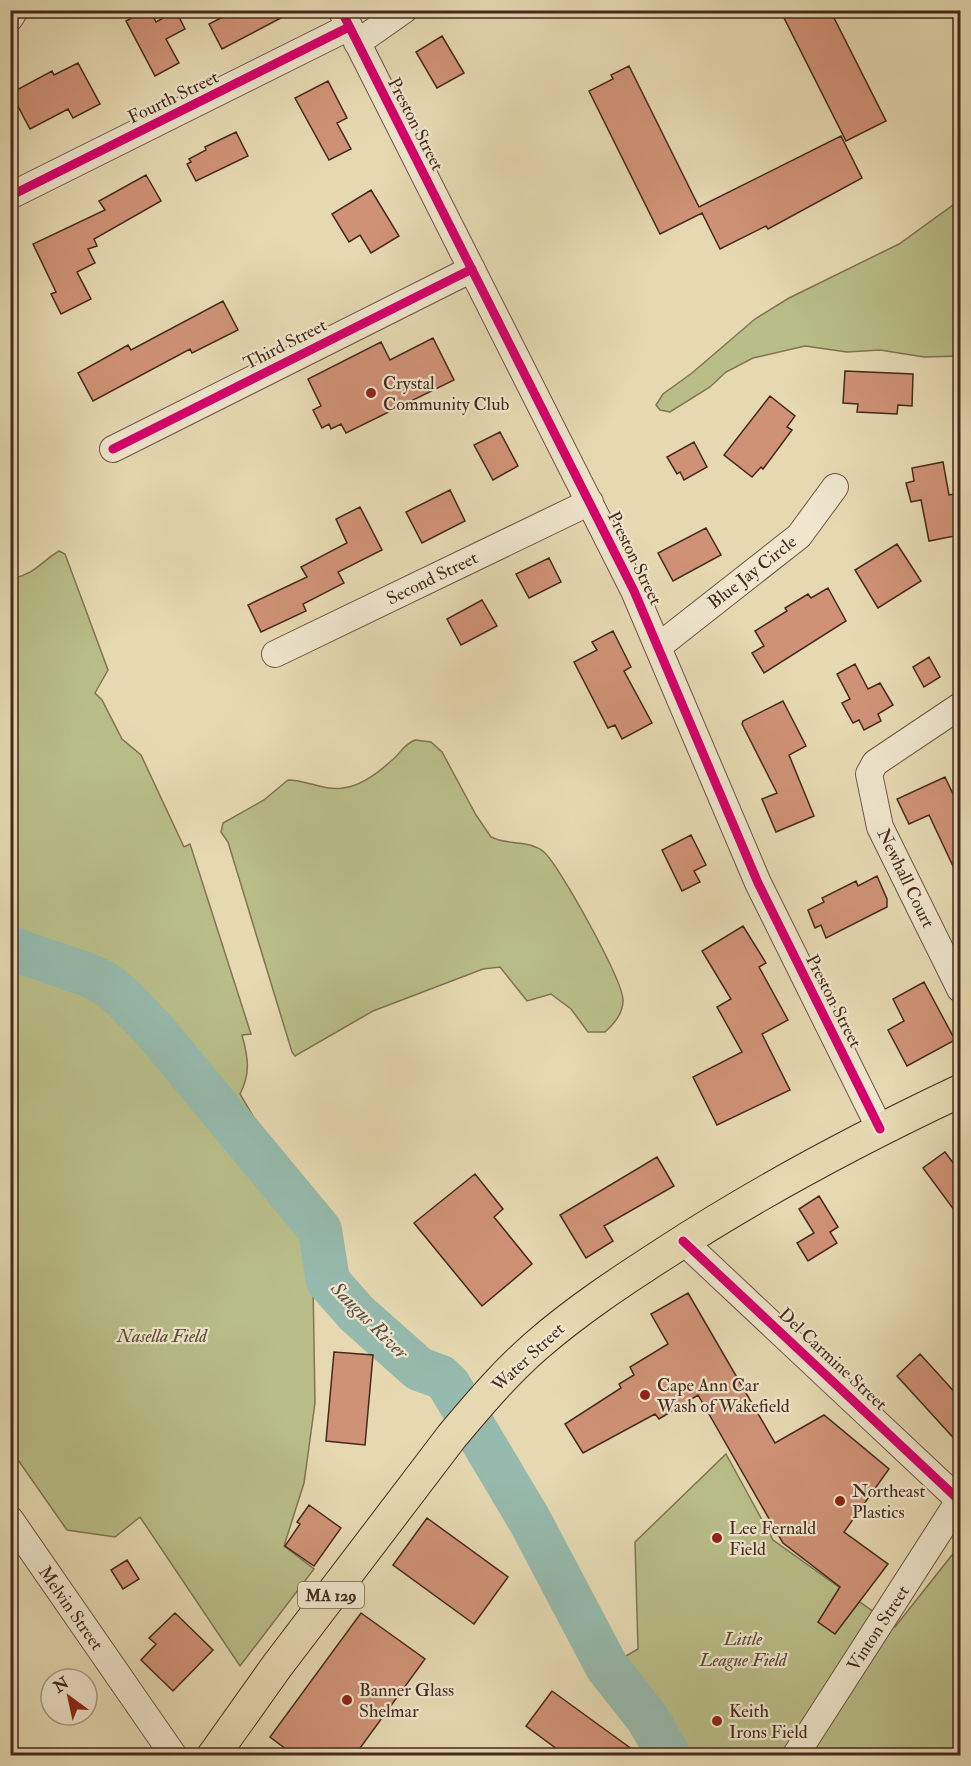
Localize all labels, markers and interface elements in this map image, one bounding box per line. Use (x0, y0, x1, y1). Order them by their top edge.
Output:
street label: Fourth Street (124, 66, 222, 129)
street label: Preston Street (382, 74, 449, 175)
street label: Third Street (240, 314, 331, 375)
place label: Crystal Community Club (383, 372, 509, 416)
marker: Crystal Community Club (364, 386, 378, 400)
street label: Preston Street (602, 508, 667, 609)
street label: Blue Jay Circle (703, 530, 802, 614)
street label: Second Street (383, 546, 482, 610)
street label: Newhall Court (872, 825, 940, 932)
street label: Preston Street (800, 951, 867, 1052)
water label: Saugus River (325, 1276, 415, 1365)
street label: Del Carmine Street (773, 1303, 892, 1416)
street label: Water Street (486, 1318, 570, 1398)
park label: Nasella Field (116, 1325, 208, 1348)
place label: Cape Ann Car Wash of Wakefield (656, 1374, 790, 1418)
marker: Cape Ann Car Wash of Wakefield (638, 1388, 652, 1402)
place label: Northeast Plastics (852, 1480, 925, 1524)
marker: Northeast Plastics (833, 1494, 847, 1508)
place label: Lee Fernald Field (729, 1517, 816, 1561)
marker: Lee Fernald Field (710, 1531, 724, 1545)
street label: Melvin Street (33, 1561, 108, 1655)
street label: Vinton Street (842, 1581, 915, 1675)
road number: MA 129 (298, 1582, 364, 1608)
park label: Little League Field (698, 1628, 788, 1672)
north arrow (39, 1667, 99, 1727)
text: N (49, 1673, 73, 1698)
place label: Banner Glass Shelmar (359, 1679, 454, 1723)
marker: Banner Glass Shelmar (340, 1693, 354, 1707)
place label: Keith Irons Field (729, 1700, 808, 1744)
marker: Keith Irons Field (710, 1714, 724, 1728)

